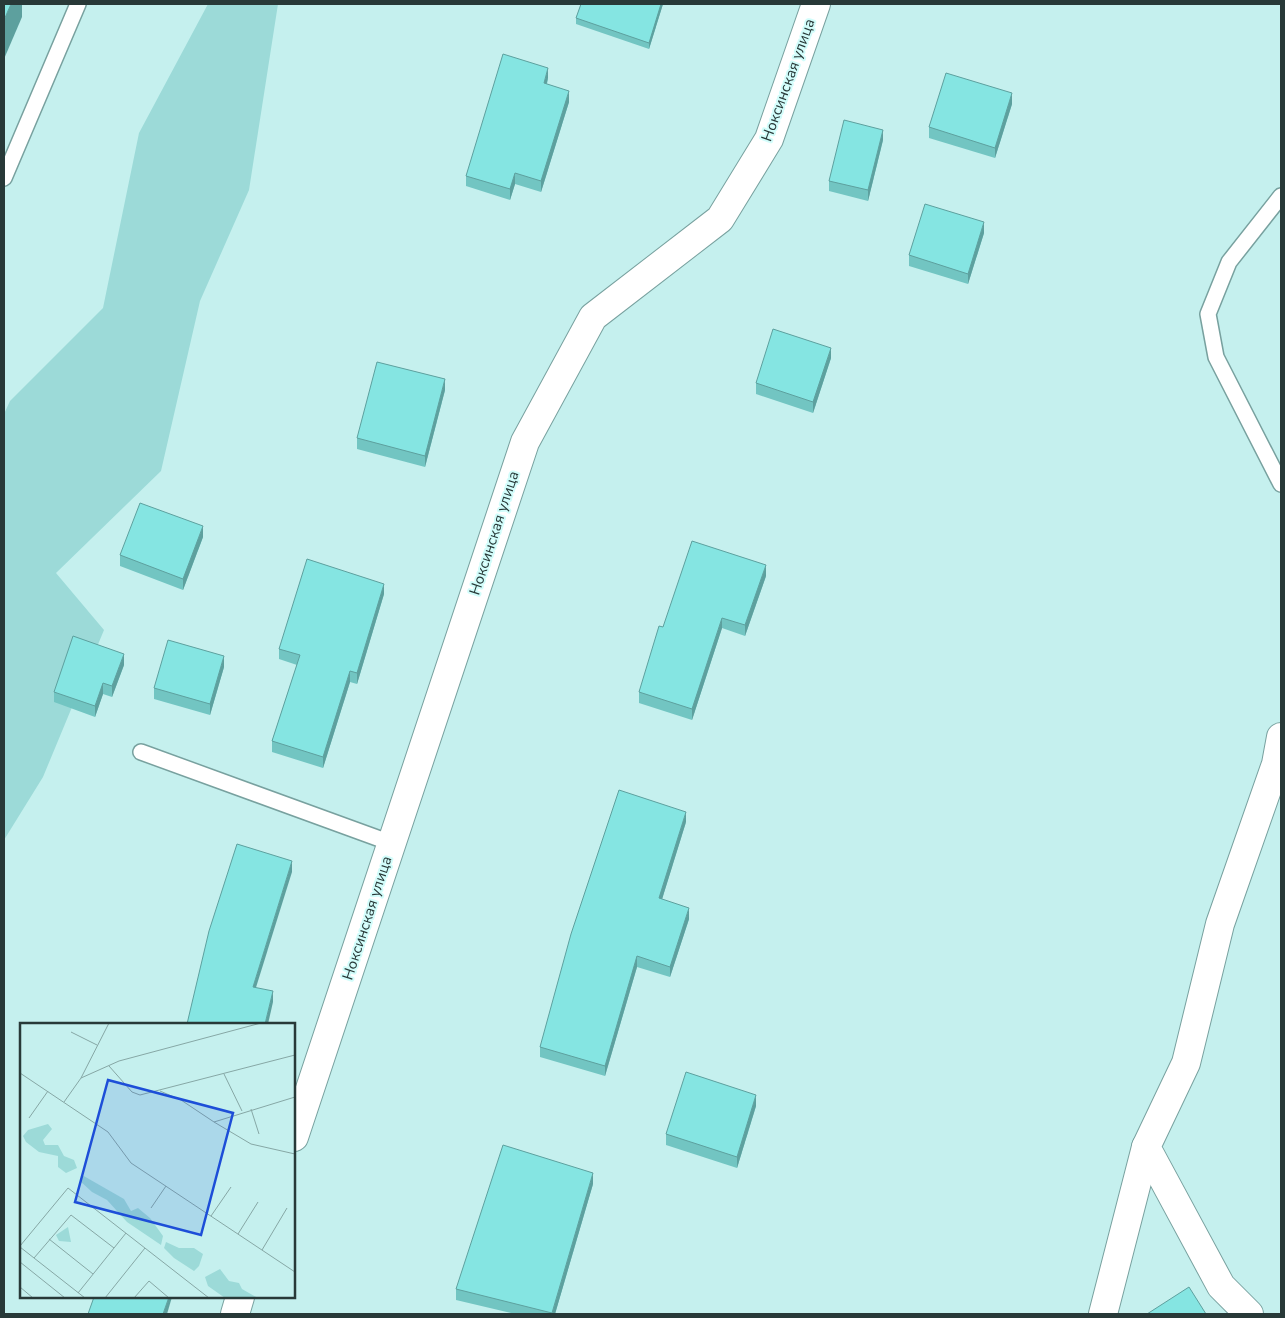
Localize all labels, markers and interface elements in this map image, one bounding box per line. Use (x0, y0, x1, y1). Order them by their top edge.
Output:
street label: Ноксинская улица (756, 16, 820, 144)
street label: Ноксинская улица (465, 468, 523, 598)
street label: Ноксинская улица (338, 853, 396, 983)
inset map (20, 1023, 295, 1298)

